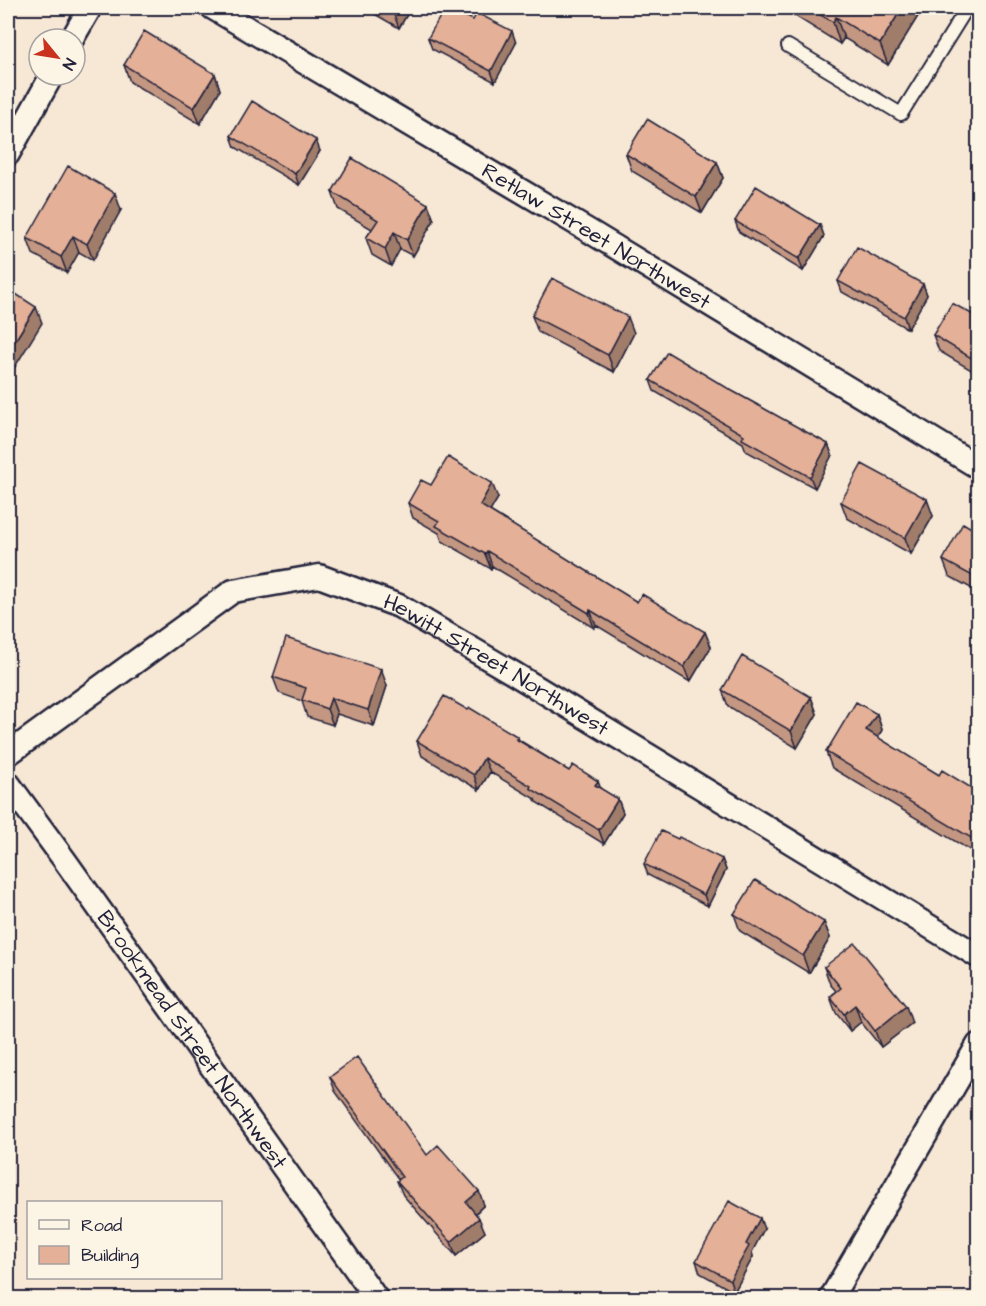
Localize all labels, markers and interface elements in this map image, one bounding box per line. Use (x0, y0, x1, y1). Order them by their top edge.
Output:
north arrow (27, 27, 87, 87)
text: N (57, 54, 81, 74)
street label: Retlaw Street Northwest (476, 155, 717, 317)
street label: Hewitt Street Northwest (379, 586, 615, 743)
street label: Brookmead Street Northwest (90, 904, 295, 1175)
legend (27, 1201, 222, 1279)
text: Road (81, 1213, 122, 1238)
text: Building (81, 1243, 139, 1269)

